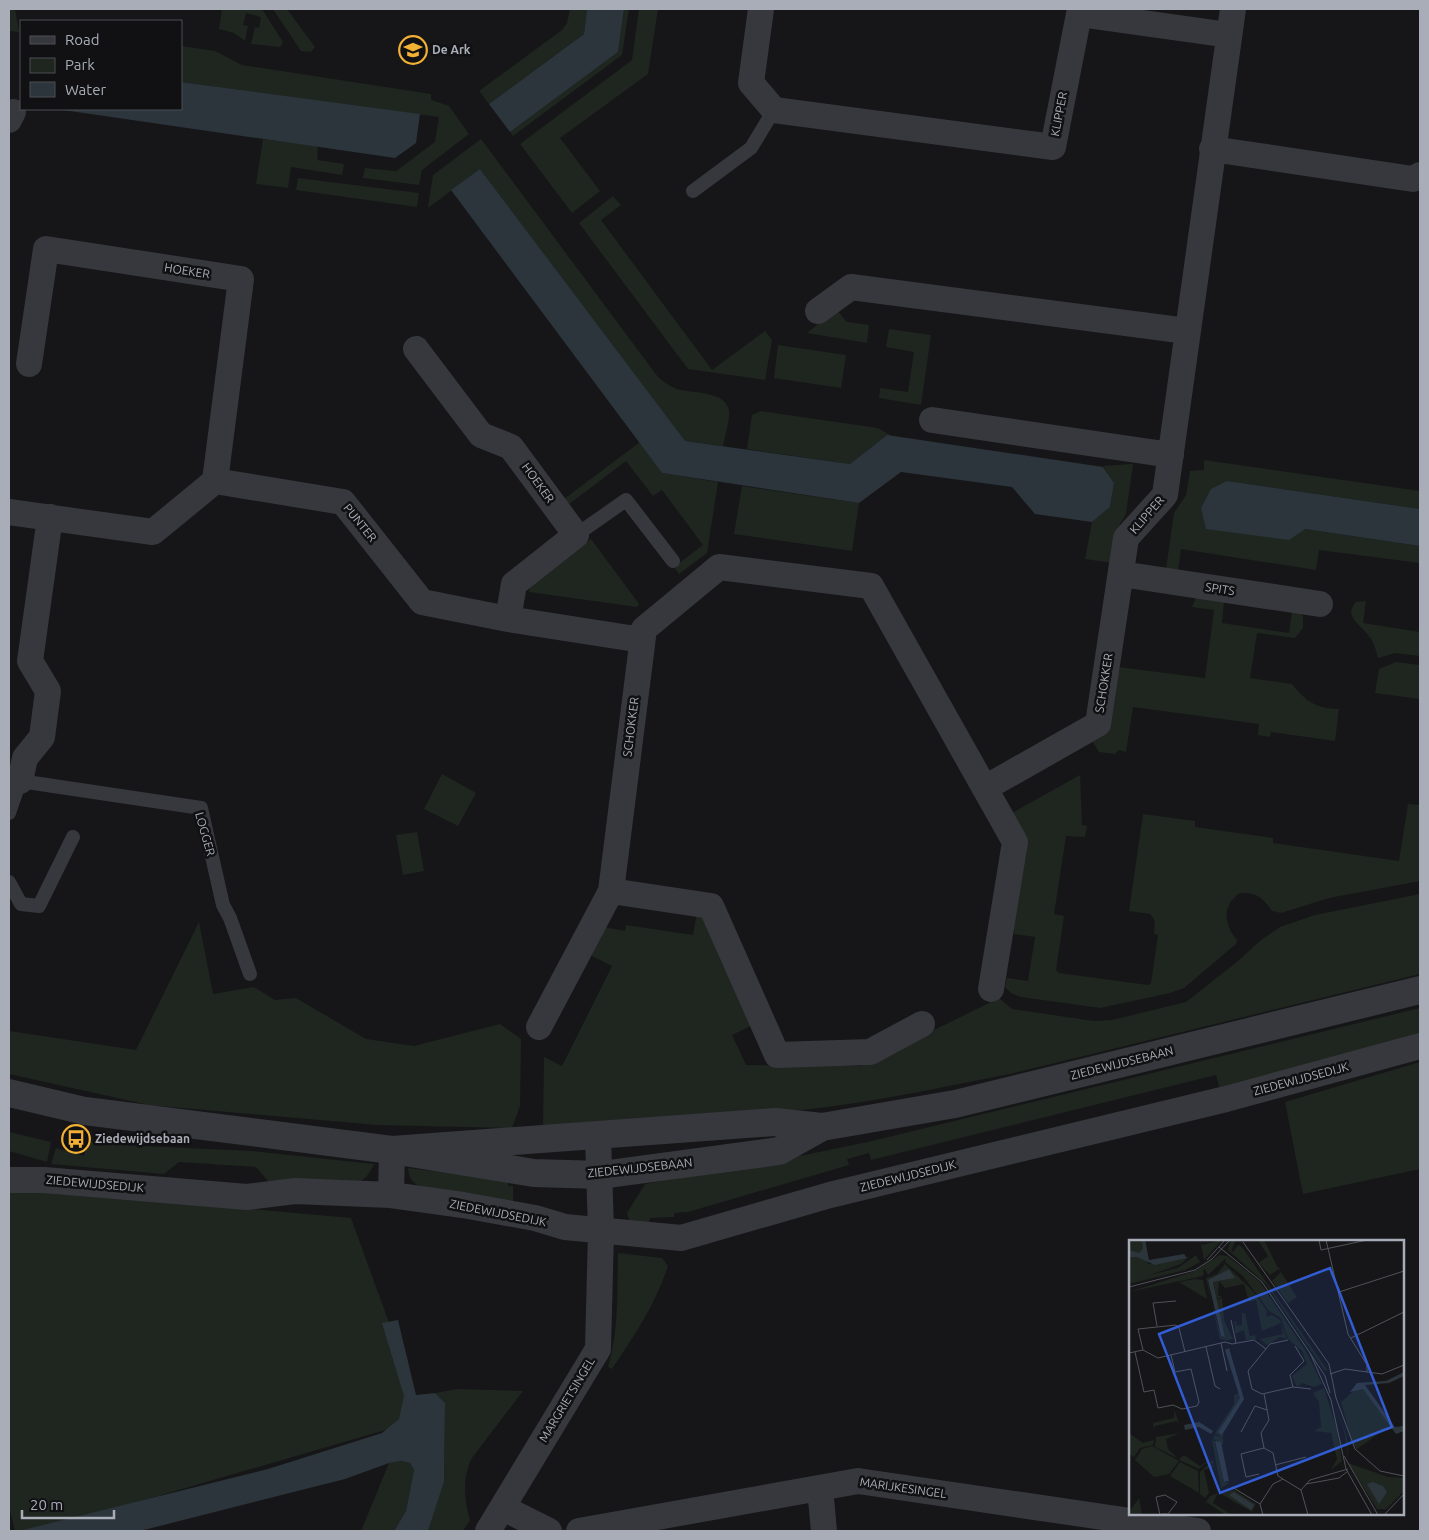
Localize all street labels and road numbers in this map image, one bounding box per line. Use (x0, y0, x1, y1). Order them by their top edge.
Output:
street label: KLIPPER (1048, 90, 1069, 137)
street label: HOEKER (163, 260, 211, 281)
street label: HOEKER (520, 460, 557, 506)
street label: KLIPPER (1127, 493, 1167, 536)
street label: PUNTER (341, 501, 380, 545)
street label: SPITS (1204, 580, 1236, 597)
street label: SCHOKKER (1092, 652, 1115, 714)
street label: SCHOKKER (620, 696, 641, 758)
street label: LOGGER (193, 810, 218, 858)
street label: ZIEDEWIJDSEBAAN (1069, 1043, 1175, 1082)
street label: ZIEDEWIJDSEDIJK (1252, 1059, 1351, 1097)
street label: ZIEDEWIJDSEBAAN (587, 1156, 693, 1179)
street label: ZIEDEWIJDSEDIJK (859, 1157, 958, 1194)
street label: ZIEDEWIJDSEDIJK (46, 1173, 145, 1194)
street label: ZIEDEWIJDSEDIJK (449, 1197, 548, 1228)
street label: MARGRIETSINGEL (536, 1355, 597, 1444)
street label: MARIJKESINGEL (859, 1475, 947, 1500)

